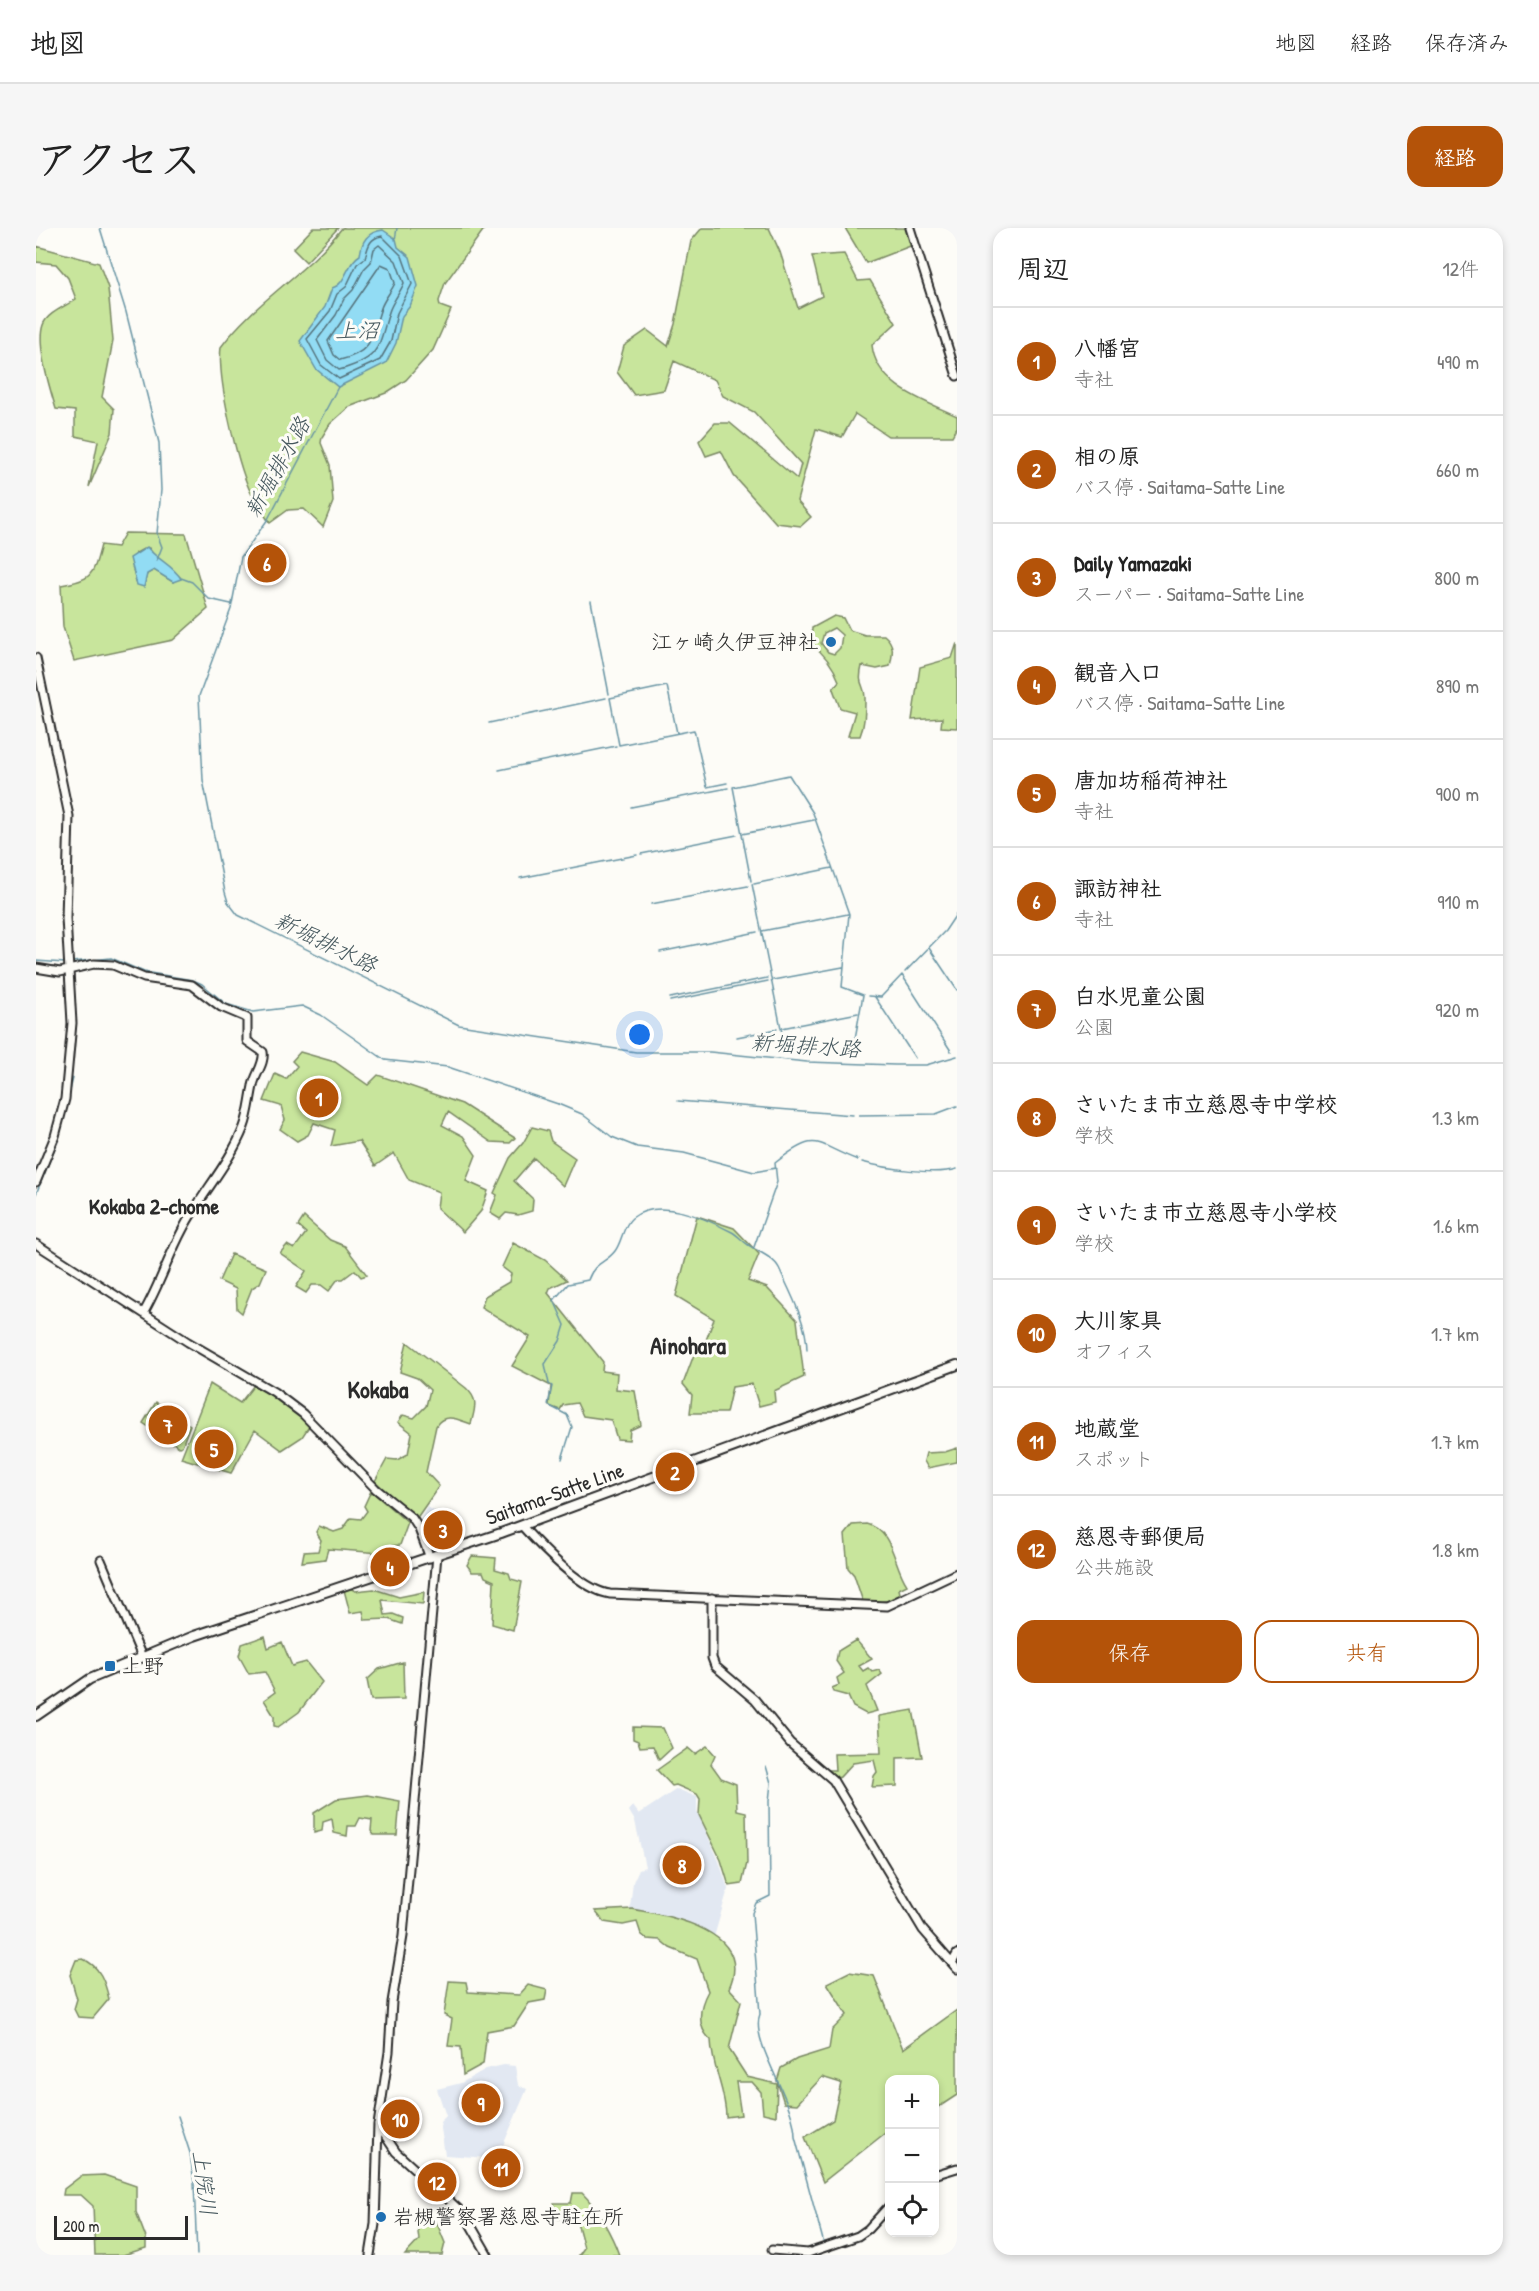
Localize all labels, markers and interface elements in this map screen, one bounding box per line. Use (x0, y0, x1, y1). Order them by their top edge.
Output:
text: 地図 (30, 24, 86, 62)
text: 地図 (1275, 28, 1317, 57)
text: 経路 (1350, 28, 1392, 57)
text: 保存済み (1425, 28, 1509, 57)
button: 経路 (1407, 126, 1503, 187)
text: アクセス (36, 130, 201, 187)
text: 周辺 (1017, 251, 1069, 286)
text: 12件 (1442, 255, 1479, 282)
water label: 上沼 (335, 315, 381, 345)
text: 八幡宮 (1074, 333, 1140, 363)
text: 1 (1033, 348, 1040, 375)
text: 490 m (1437, 348, 1479, 375)
text: 寺社 (1074, 365, 1114, 392)
water label: 新堀排水路 (237, 410, 318, 522)
text: 相の原 (1074, 441, 1140, 471)
text: 2 (1032, 456, 1041, 483)
text: 660 m (1436, 456, 1479, 483)
text: バス停 · Saitama-Satte Line (1074, 473, 1285, 500)
pin: 6 (248, 540, 286, 586)
text: Daily Yamazaki (1074, 548, 1192, 578)
text: 3 (1032, 564, 1041, 591)
text: 800 m (1434, 564, 1479, 591)
text: スーパー · Saitama-Satte Line (1074, 580, 1304, 607)
place label: 江ヶ崎久伊豆神社 (651, 627, 819, 656)
marker: 江ヶ崎久伊豆神社 (824, 635, 838, 649)
text: 観音入口 (1074, 657, 1162, 687)
text: 4 (1033, 672, 1040, 699)
text: 890 m (1436, 672, 1479, 699)
text: バス停 · Saitama-Satte Line (1074, 689, 1285, 716)
text: 唐加坊稲荷神社 (1074, 765, 1228, 795)
text: 5 (1032, 780, 1041, 807)
text: 900 m (1436, 780, 1479, 807)
text: 寺社 (1074, 797, 1114, 824)
text: 諏訪神社 (1074, 873, 1162, 903)
text: 6 (1033, 888, 1040, 915)
text: 910 m (1437, 888, 1479, 915)
water label: 新堀排水路 (270, 904, 384, 980)
text: 寺社 (1074, 905, 1114, 932)
text: 白水児童公園 (1074, 981, 1206, 1011)
text: 7 (1032, 996, 1041, 1023)
text: 920 m (1435, 996, 1479, 1023)
text: 公園 (1074, 1013, 1114, 1040)
your location (625, 1020, 654, 1049)
water label: 新堀排水路 (750, 1026, 864, 1064)
pin: 1 (300, 1076, 338, 1120)
text: さいたま市立慈恩寺中学校 (1074, 1089, 1338, 1119)
text: 8 (1032, 1104, 1041, 1131)
text: 1.3 km (1432, 1104, 1479, 1131)
text: 学校 (1074, 1121, 1114, 1148)
district label: Kokaba 2-chome (89, 1191, 219, 1221)
text: さいたま市立慈恩寺小学校 (1074, 1197, 1338, 1227)
text: 9 (1033, 1212, 1040, 1239)
text: 1.6 km (1433, 1212, 1479, 1239)
text: 学校 (1074, 1229, 1114, 1256)
text: 大川家具 (1074, 1305, 1162, 1335)
text: 10 (1028, 1320, 1045, 1347)
text: 1.7 km (1431, 1320, 1479, 1347)
district label: Ainohara (650, 1329, 726, 1361)
text: オフィス (1074, 1337, 1154, 1364)
district label: Kokaba (348, 1373, 409, 1405)
pin: 7 (148, 1402, 188, 1448)
text: 地蔵堂 (1074, 1413, 1140, 1443)
pin: 5 (194, 1426, 234, 1472)
text: 11 (1029, 1428, 1044, 1455)
text: 1.7 km (1431, 1428, 1479, 1455)
text: スポット (1074, 1445, 1154, 1472)
pin: 2 (656, 1450, 694, 1494)
street label: Saitama-Satte Line (482, 1455, 628, 1532)
pin: 3 (424, 1508, 462, 1552)
text: 慈恩寺郵便局 (1074, 1521, 1206, 1551)
text: 12 (1028, 1536, 1045, 1563)
text: 1.8 km (1432, 1536, 1479, 1563)
pin: 4 (370, 1544, 410, 1590)
text: 公共施設 (1074, 1553, 1154, 1580)
button: 保存 (1017, 1620, 1242, 1683)
button: 共有 (1254, 1620, 1479, 1683)
place label: 上野 (122, 1651, 164, 1680)
marker: 上野 (103, 1659, 117, 1673)
pin: 8 (662, 1842, 702, 1888)
map controls (885, 2075, 939, 2237)
button: + (885, 2075, 939, 2129)
pin: 9 (462, 2080, 500, 2126)
pin: 10 (380, 2096, 420, 2142)
button: − (885, 2129, 939, 2183)
pin: 11 (482, 2146, 520, 2190)
water label: 上院川 (186, 2148, 224, 2218)
pin: 12 (418, 2160, 456, 2204)
button: locate (885, 2183, 939, 2237)
place label: 岩槻警察署慈恩寺駐在所 (393, 2202, 624, 2231)
marker: 岩槻警察署慈恩寺駐在所 (374, 2210, 388, 2224)
scale bar (54, 2213, 188, 2240)
text: 200 m (63, 2215, 99, 2237)

